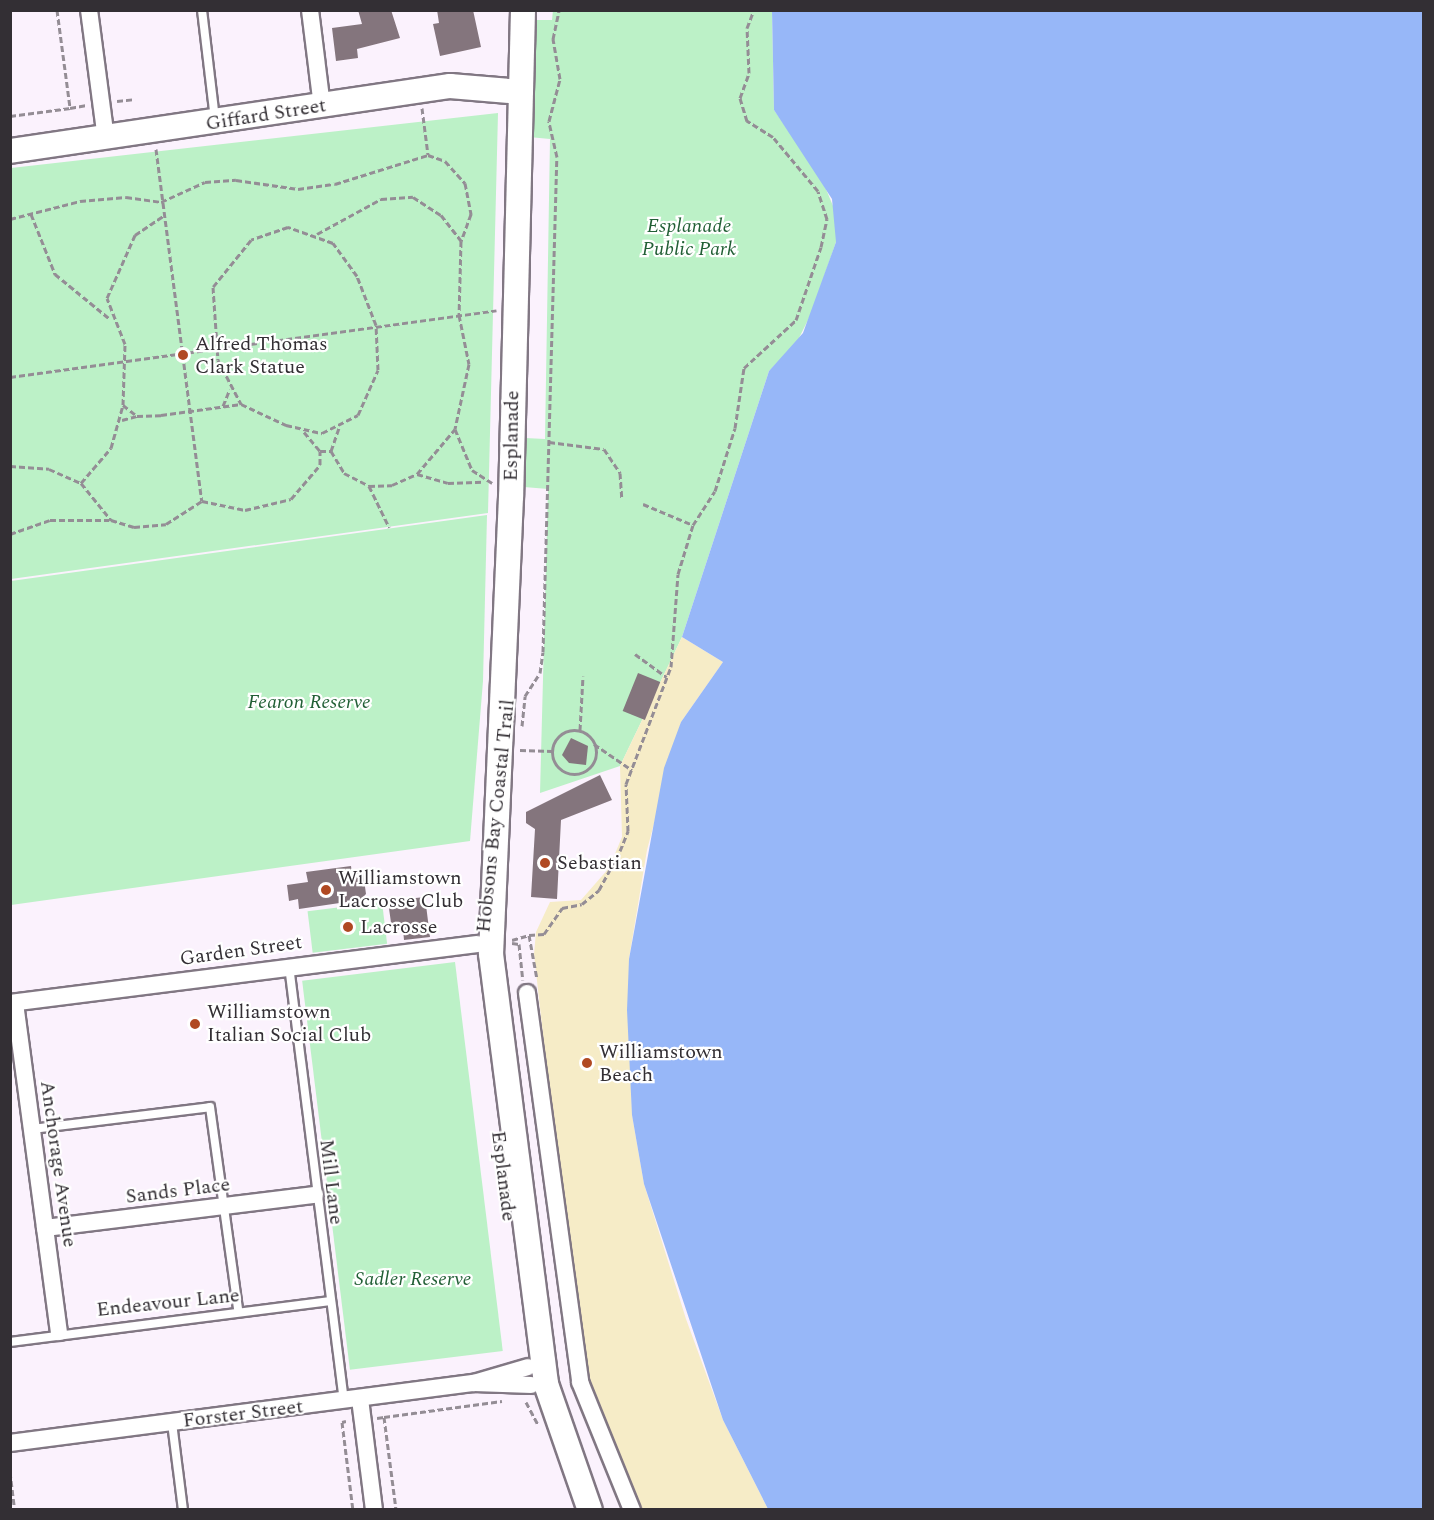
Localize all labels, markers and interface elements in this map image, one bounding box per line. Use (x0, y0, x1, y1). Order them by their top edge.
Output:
street label: Giffard Street (204, 94, 328, 136)
park label: Esplanade Public Park (642, 215, 736, 262)
place label: Alfred Thomas Clark Statue (195, 332, 328, 379)
marker: Alfred Thomas Clark Statue (176, 348, 190, 362)
street label: Esplanade (499, 390, 525, 482)
park label: Fearon Reserve (247, 690, 371, 714)
street label: Hobsons Bay Coastal Trail (472, 698, 520, 934)
place label: Sebastian (557, 851, 642, 875)
marker: Sebastian (538, 856, 552, 870)
place label: Williamstown Lacrosse Club (338, 867, 463, 914)
marker: Williamstown Lacrosse Club (319, 883, 333, 897)
place label: Lacrosse (360, 915, 437, 939)
marker: Lacrosse (341, 920, 355, 934)
street label: Garden Street (178, 931, 304, 971)
place label: Williamstown Italian Social Club (207, 1000, 371, 1047)
marker: Williamstown Italian Social Club (188, 1017, 202, 1031)
place label: Williamstown Beach (599, 1040, 723, 1087)
marker: Williamstown Beach (580, 1056, 594, 1070)
street label: Anchorage Avenue (34, 1079, 82, 1249)
street label: Esplanade (486, 1129, 520, 1223)
street label: Mill Lane (314, 1138, 348, 1226)
street label: Sands Place (124, 1173, 232, 1209)
park label: Sadler Reserve (355, 1267, 471, 1291)
street label: Endeavour Lane (95, 1284, 241, 1322)
street label: Forster Street (181, 1395, 305, 1433)

